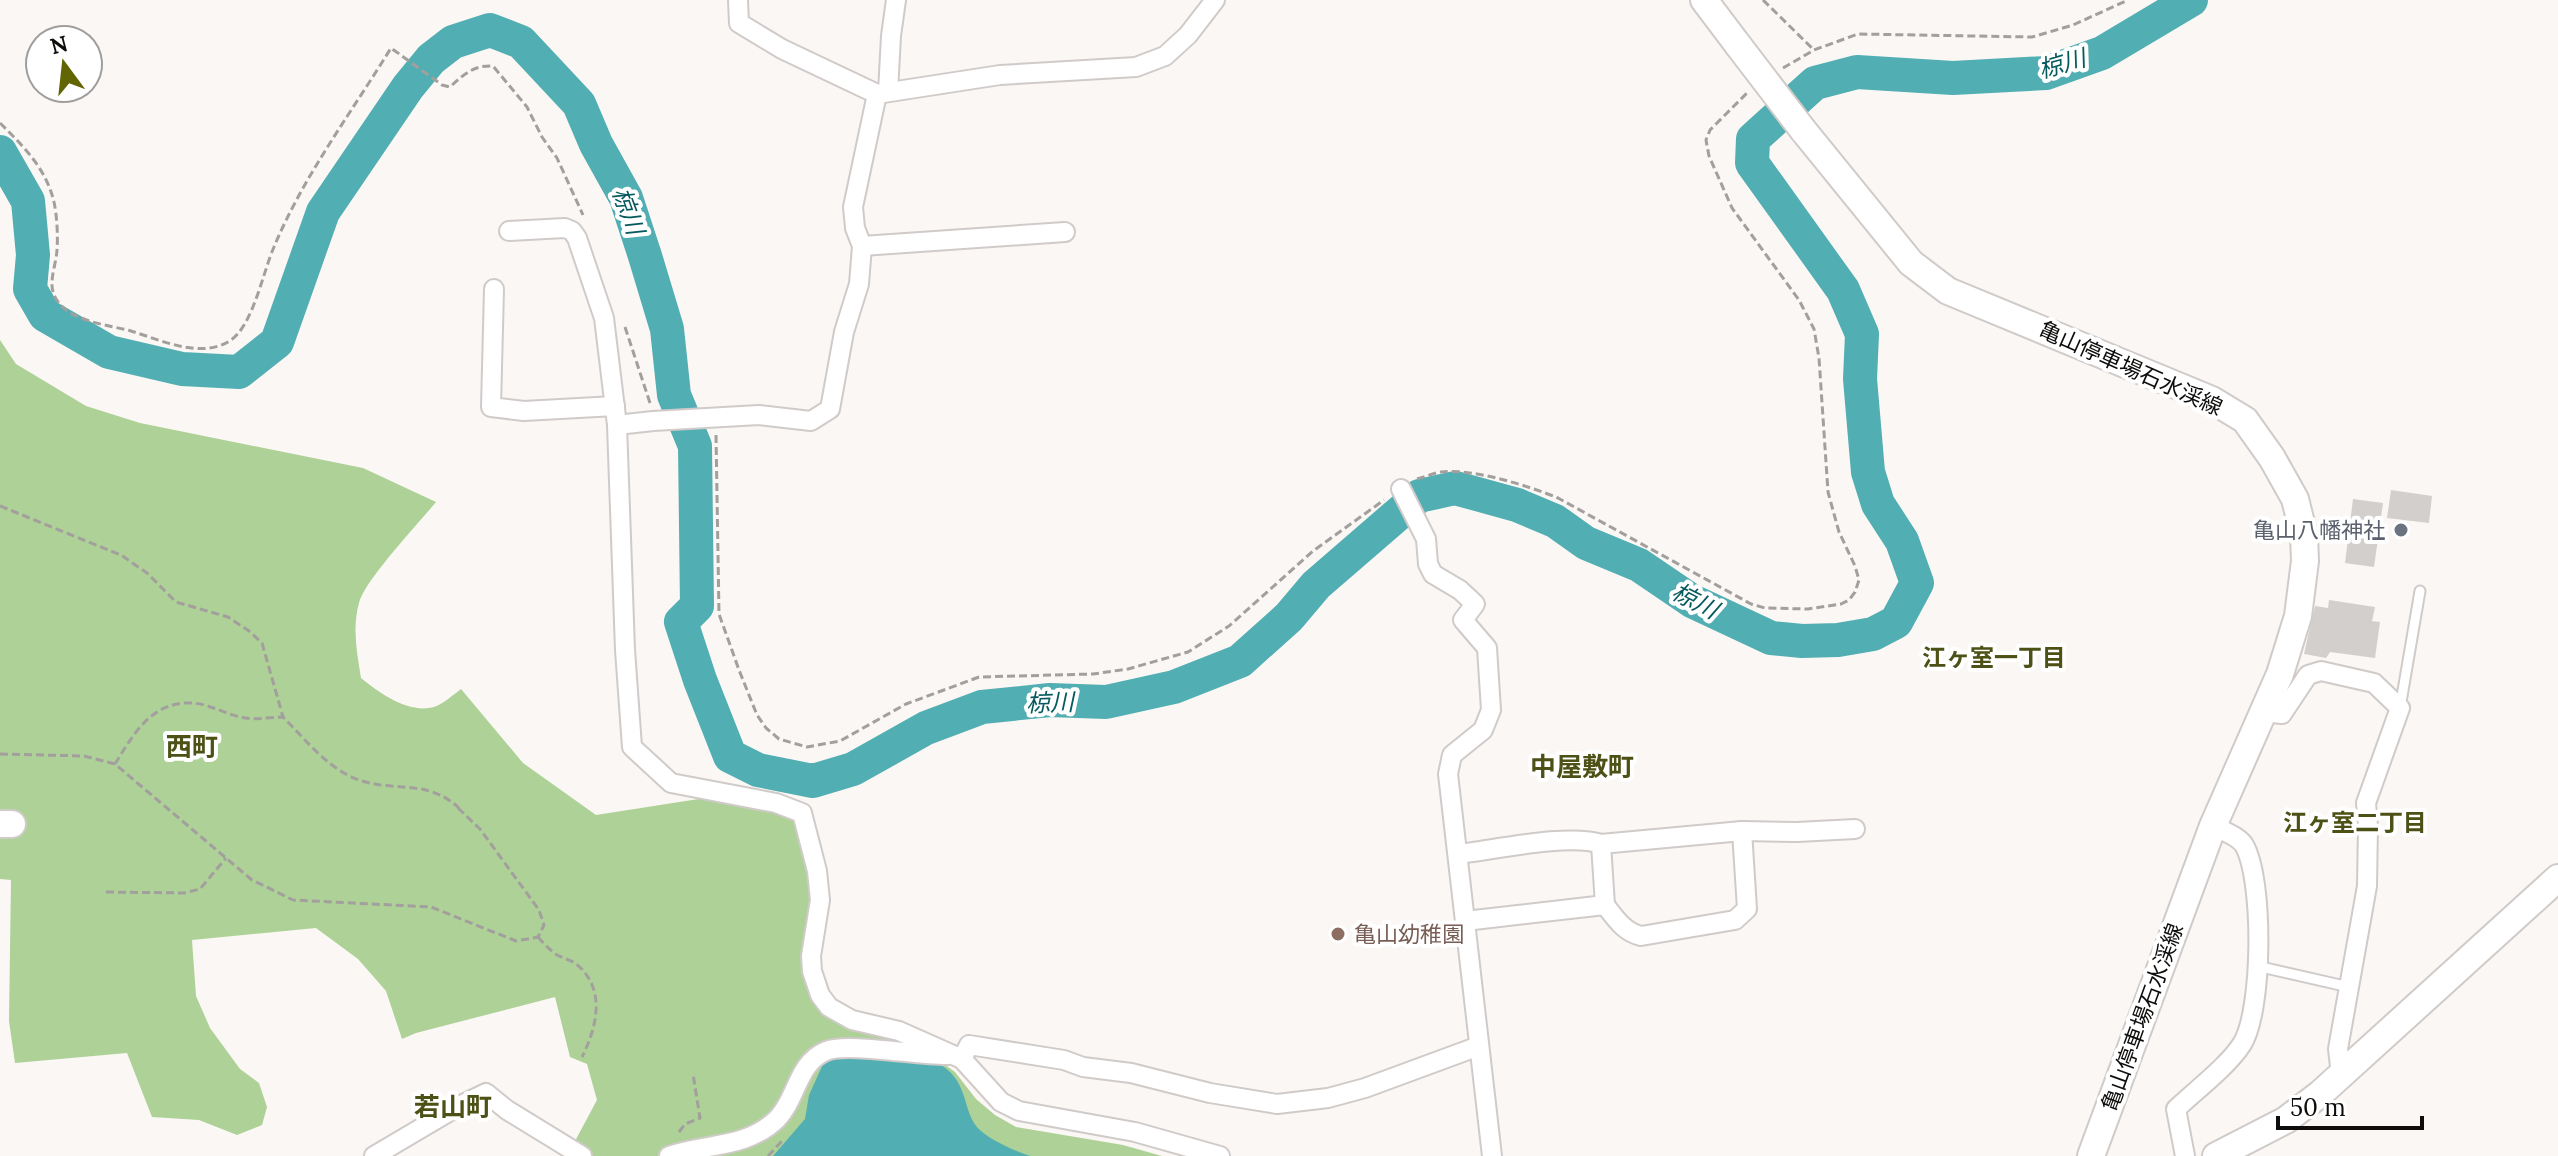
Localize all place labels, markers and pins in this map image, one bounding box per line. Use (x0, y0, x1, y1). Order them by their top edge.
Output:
place label: 亀山八幡神社 (2253, 516, 2385, 544)
marker: 亀山八幡神社 (2392, 521, 2410, 539)
place label: 亀山幼稚園 (1354, 920, 1464, 948)
marker: 亀山幼稚園 (1329, 925, 1347, 943)

